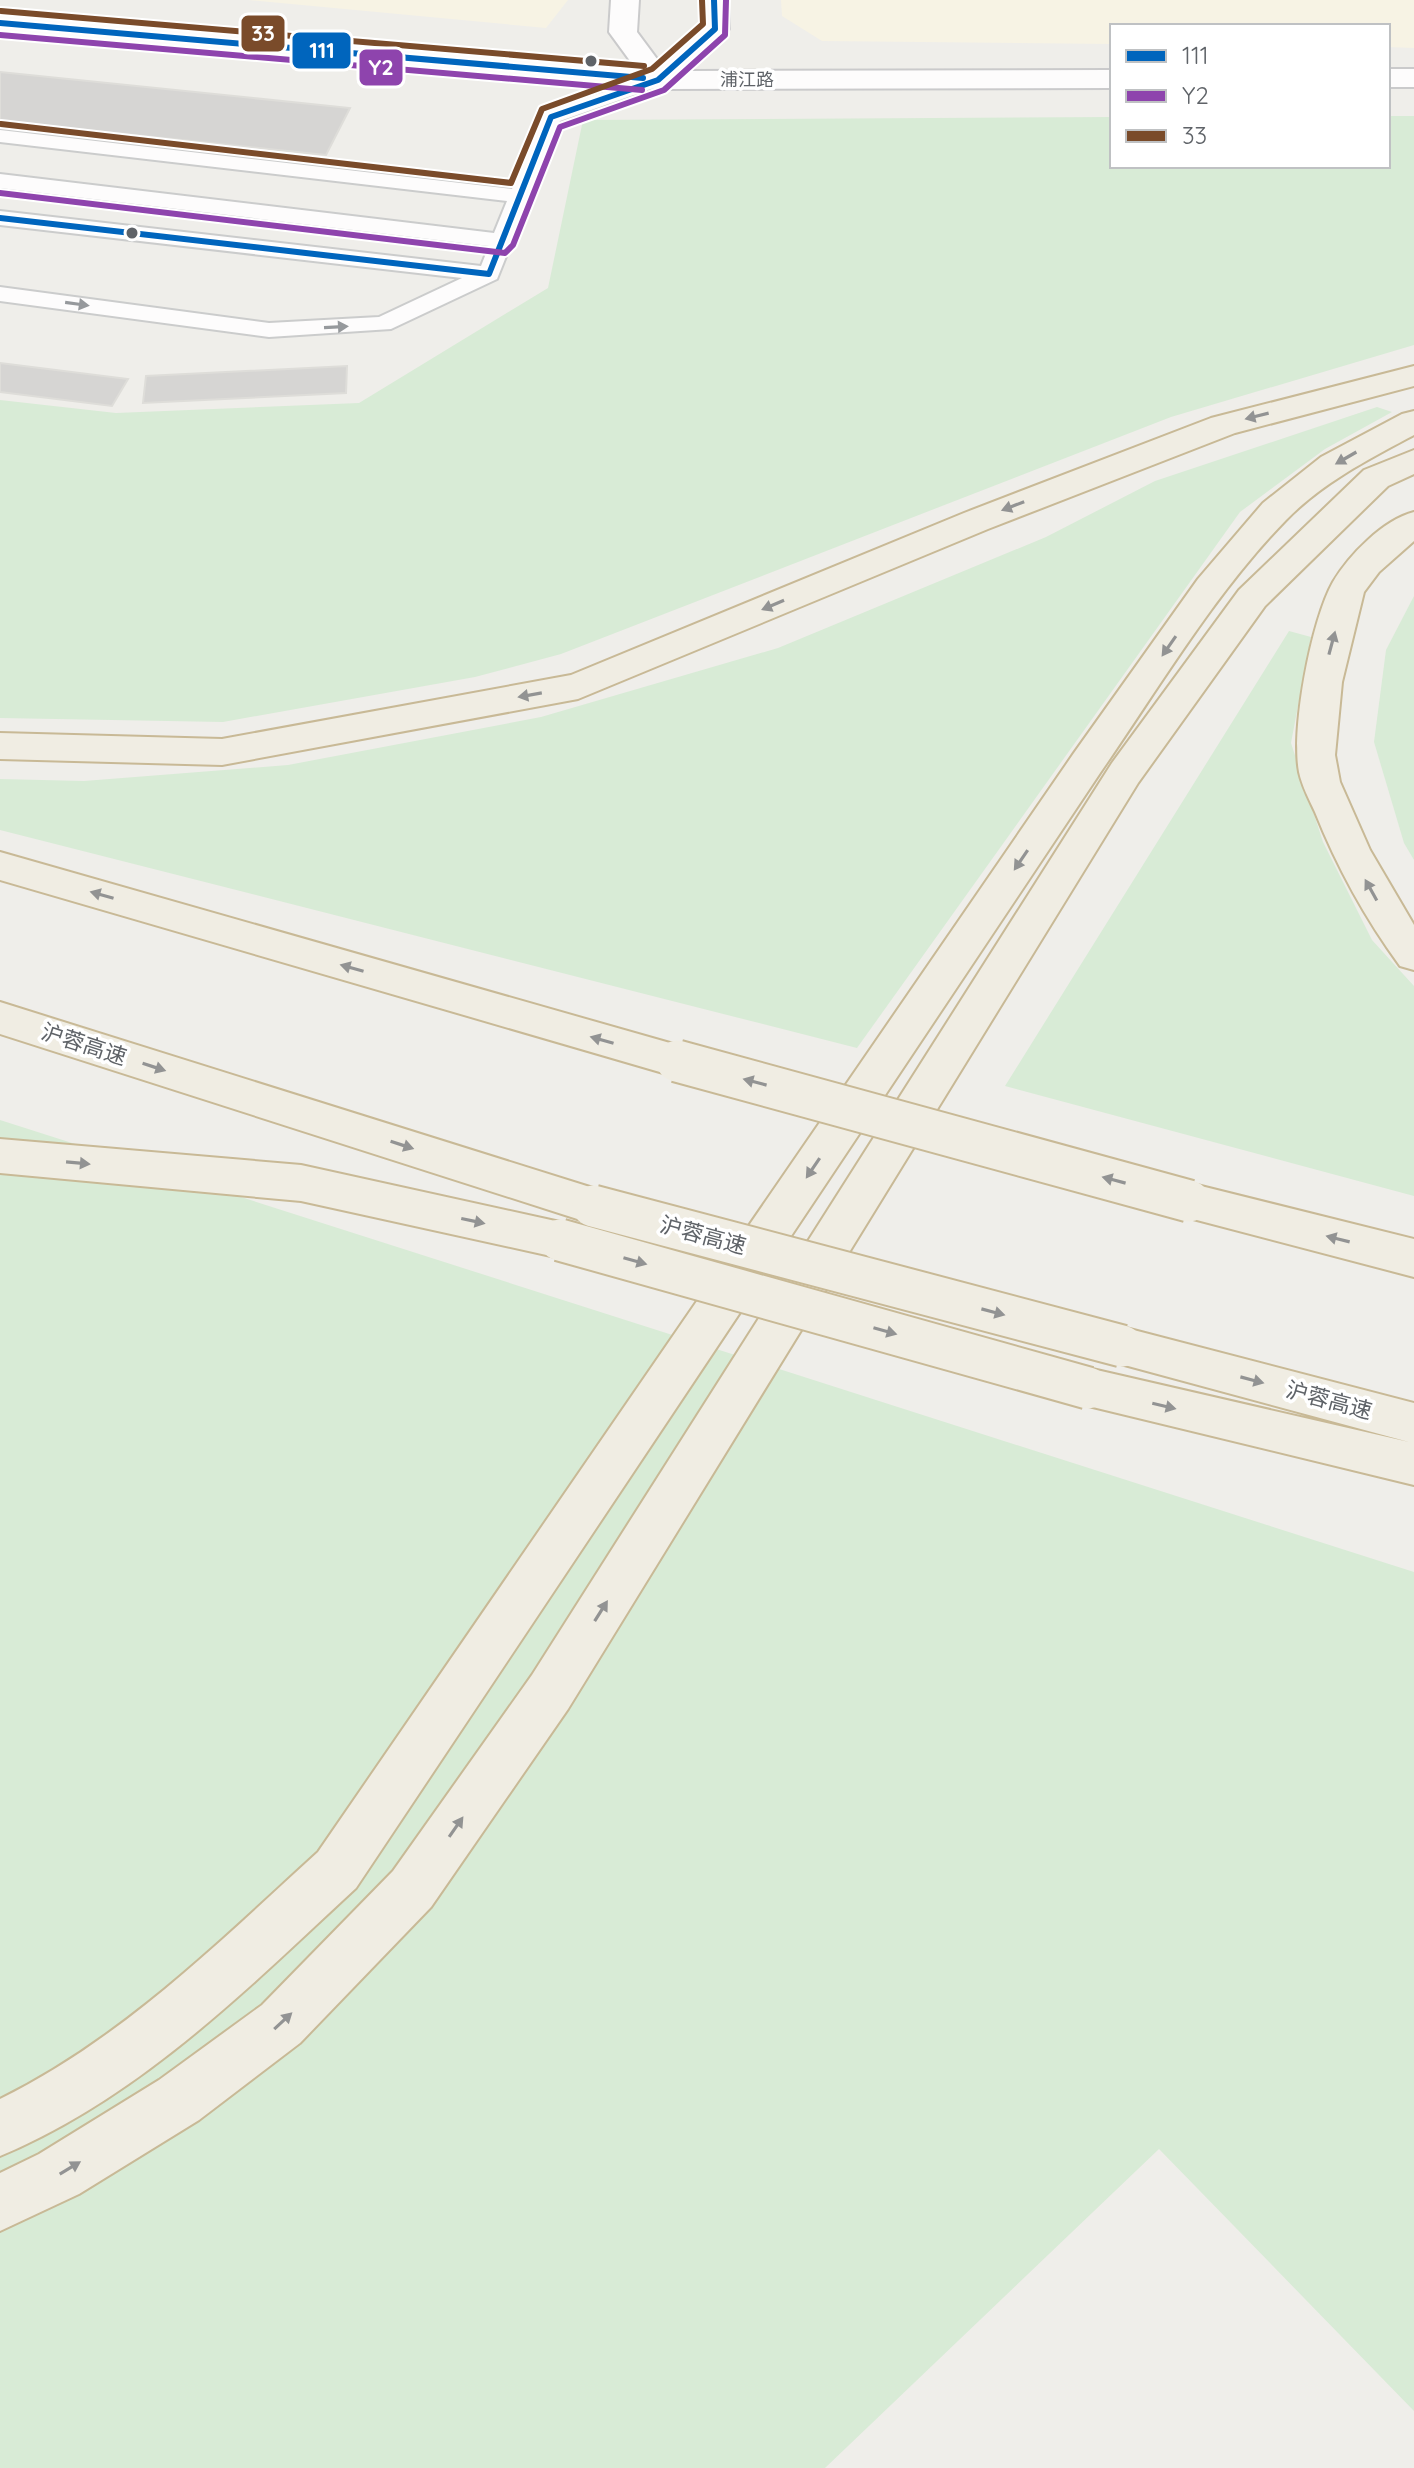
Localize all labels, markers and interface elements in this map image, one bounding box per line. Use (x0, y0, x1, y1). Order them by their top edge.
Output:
line badge: 33 (240, 14, 286, 53)
text: 33 (251, 19, 275, 47)
legend (1110, 24, 1390, 168)
line badge: 111 (291, 31, 352, 70)
text: 111 (309, 36, 335, 64)
text: 111 (1182, 40, 1209, 70)
line badge: Y2 (358, 48, 404, 87)
text: Y2 (368, 53, 394, 81)
unlabelled marker (583, 53, 599, 69)
street label: 浦江路 (720, 68, 774, 91)
text: Y2 (1182, 80, 1209, 110)
text: 33 (1182, 120, 1207, 150)
unlabelled marker (124, 225, 140, 241)
one-way arrow (65, 298, 90, 311)
one-way arrow (323, 320, 349, 333)
one-way arrow (1244, 410, 1269, 423)
one-way arrow (1334, 451, 1357, 465)
one-way arrow (1001, 500, 1025, 513)
one-way arrow (761, 599, 785, 612)
one-way arrow (1326, 630, 1338, 655)
one-way arrow (1162, 635, 1177, 656)
one-way arrow (517, 689, 542, 701)
one-way arrow (1014, 849, 1029, 870)
one-way arrow (1364, 879, 1378, 901)
one-way arrow (90, 889, 115, 901)
one-way arrow (339, 961, 364, 973)
street label: 沪蓉高速 (38, 1017, 130, 1071)
one-way arrow (589, 1033, 614, 1045)
one-way arrow (143, 1061, 167, 1073)
one-way arrow (743, 1076, 768, 1088)
one-way arrow (391, 1139, 415, 1152)
one-way arrow (66, 1157, 91, 1170)
one-way arrow (806, 1157, 821, 1178)
one-way arrow (1101, 1174, 1126, 1186)
street label: 沪蓉高速 (657, 1210, 749, 1260)
one-way arrow (460, 1215, 485, 1228)
one-way arrow (1326, 1232, 1351, 1245)
one-way arrow (623, 1255, 647, 1268)
one-way arrow (981, 1306, 1006, 1318)
one-way arrow (873, 1325, 897, 1338)
one-way arrow (1239, 1374, 1264, 1386)
street label: 沪蓉高速 (1283, 1375, 1375, 1425)
one-way arrow (1152, 1400, 1177, 1412)
one-way arrow (593, 1601, 608, 1622)
one-way arrow (448, 1816, 464, 1838)
one-way arrow (273, 2012, 292, 2030)
one-way arrow (59, 2161, 81, 2175)

